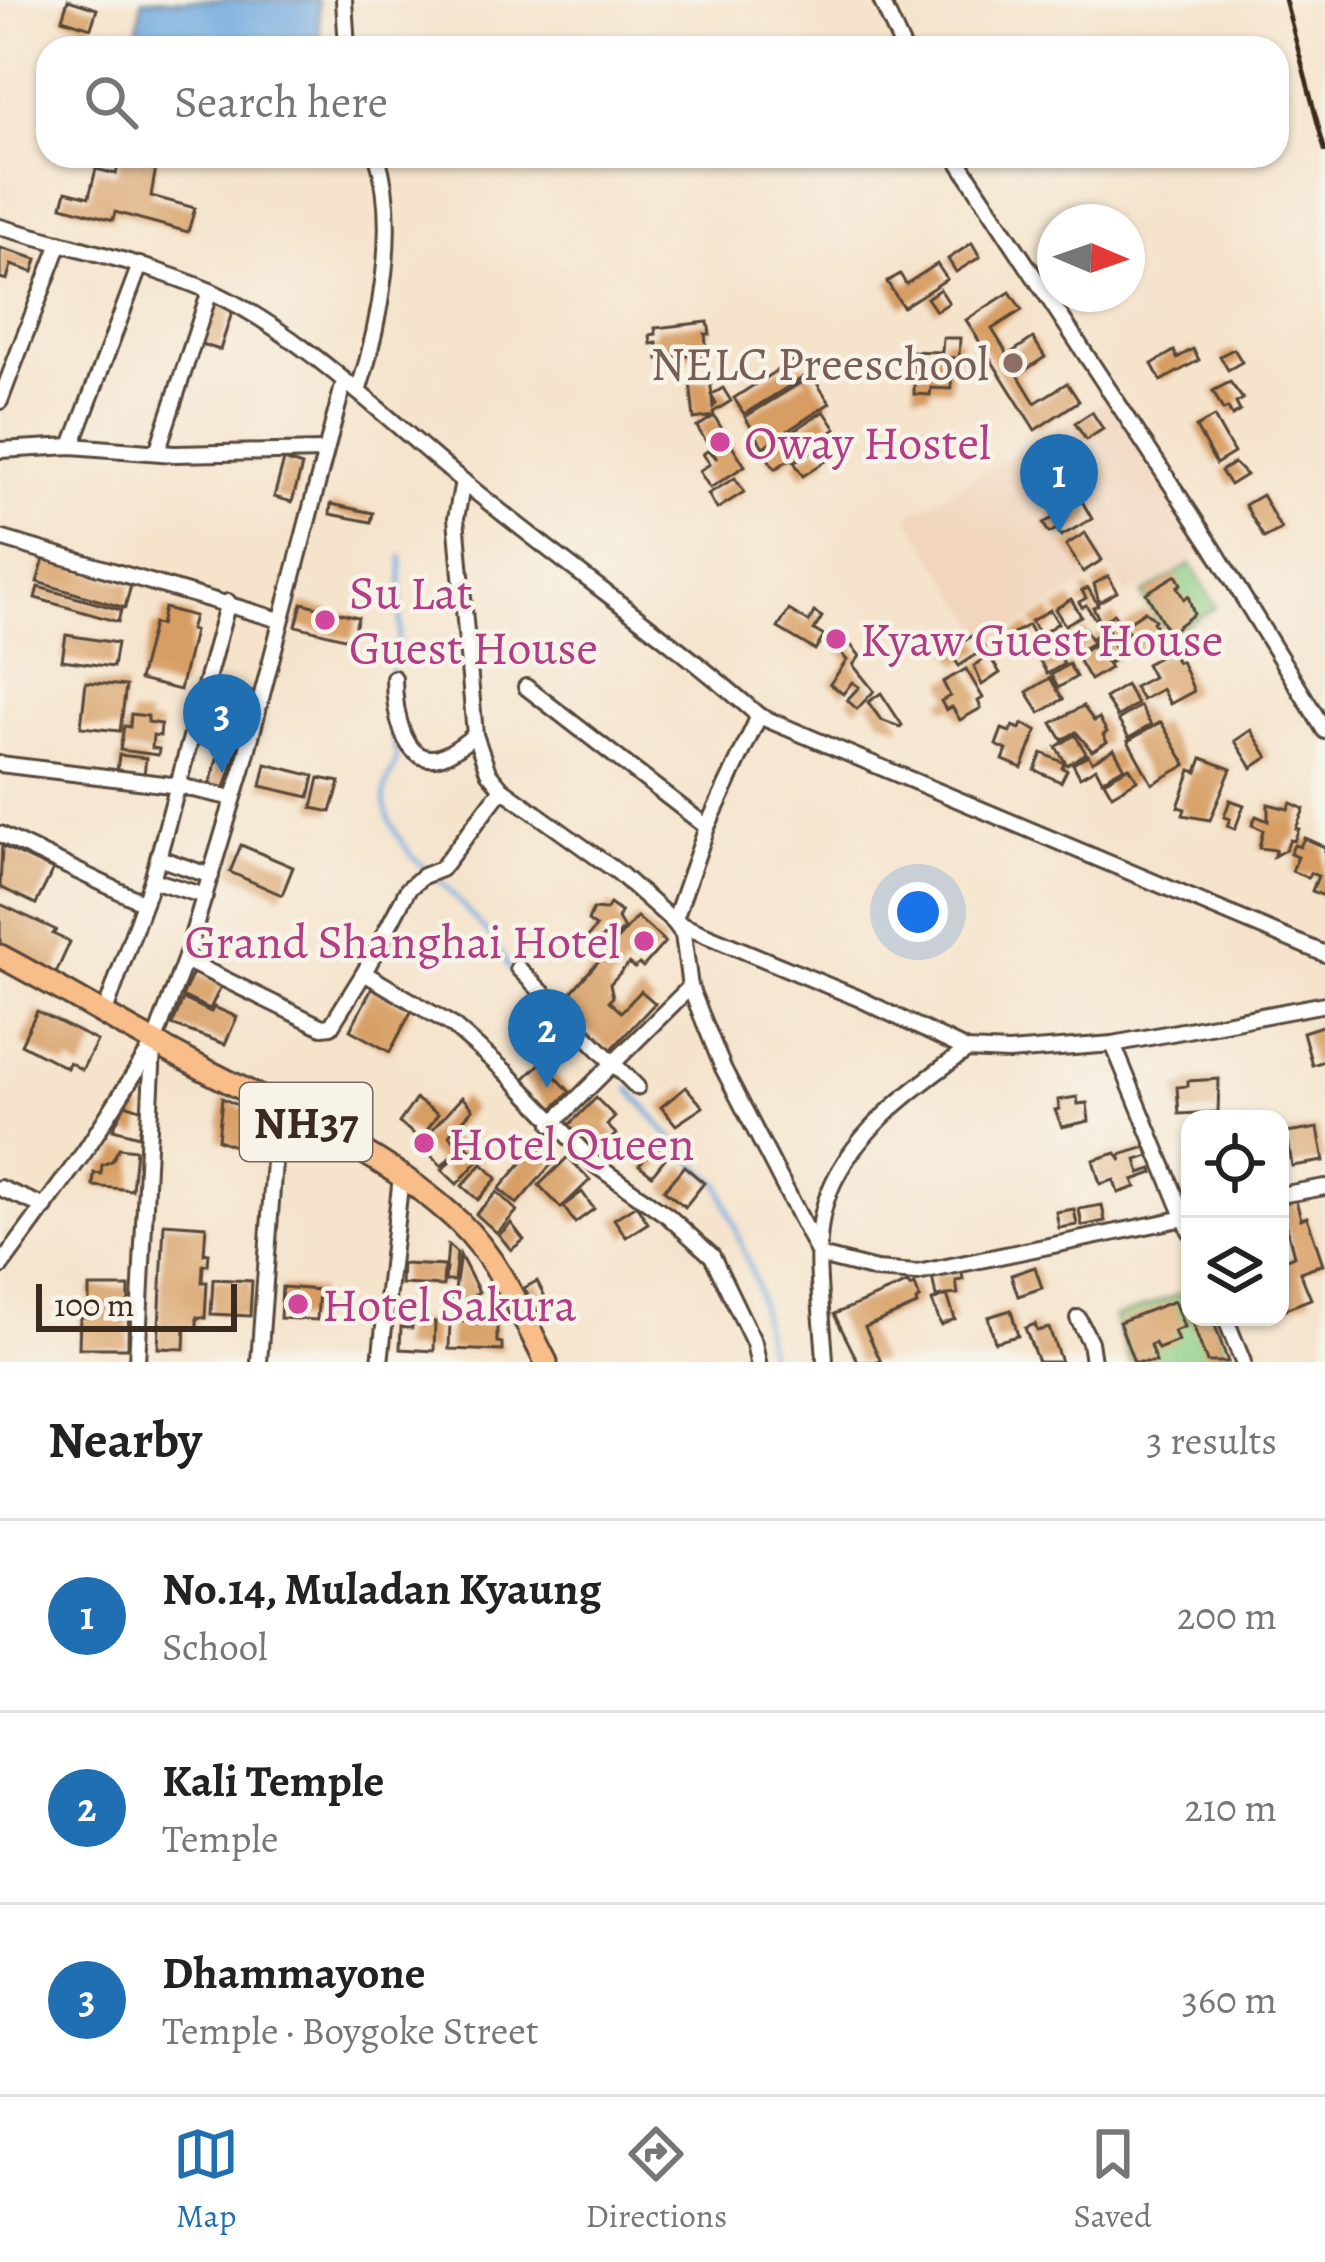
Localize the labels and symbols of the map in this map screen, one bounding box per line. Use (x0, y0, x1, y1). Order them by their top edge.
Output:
north arrow (1037, 204, 1145, 312)
place label: NELC Preeschool (651, 331, 989, 397)
marker: NELC Preeschool (1000, 350, 1026, 376)
place label: Oway Hostel (744, 410, 991, 476)
marker: Oway Hostel (707, 429, 733, 455)
pin: 1 (1020, 434, 1098, 533)
place label: Su Lat Guest House (349, 560, 598, 681)
marker: Su Lat Guest House (312, 607, 338, 633)
place label: Kyaw Guest House (860, 607, 1223, 673)
marker: Kyaw Guest House (823, 626, 849, 652)
pin: 3 (183, 674, 261, 773)
your location (888, 882, 948, 942)
place label: Grand Shanghai Hotel (185, 909, 620, 975)
marker: Grand Shanghai Hotel (631, 928, 657, 954)
pin: 2 (508, 989, 586, 1088)
road number: NH37 (240, 1083, 372, 1161)
place label: Hotel Queen (448, 1111, 694, 1177)
marker: Hotel Queen (411, 1130, 437, 1156)
place label: Hotel Sakura (322, 1272, 577, 1338)
scale bar (36, 1278, 237, 1331)
marker: Hotel Sakura (285, 1291, 311, 1317)

